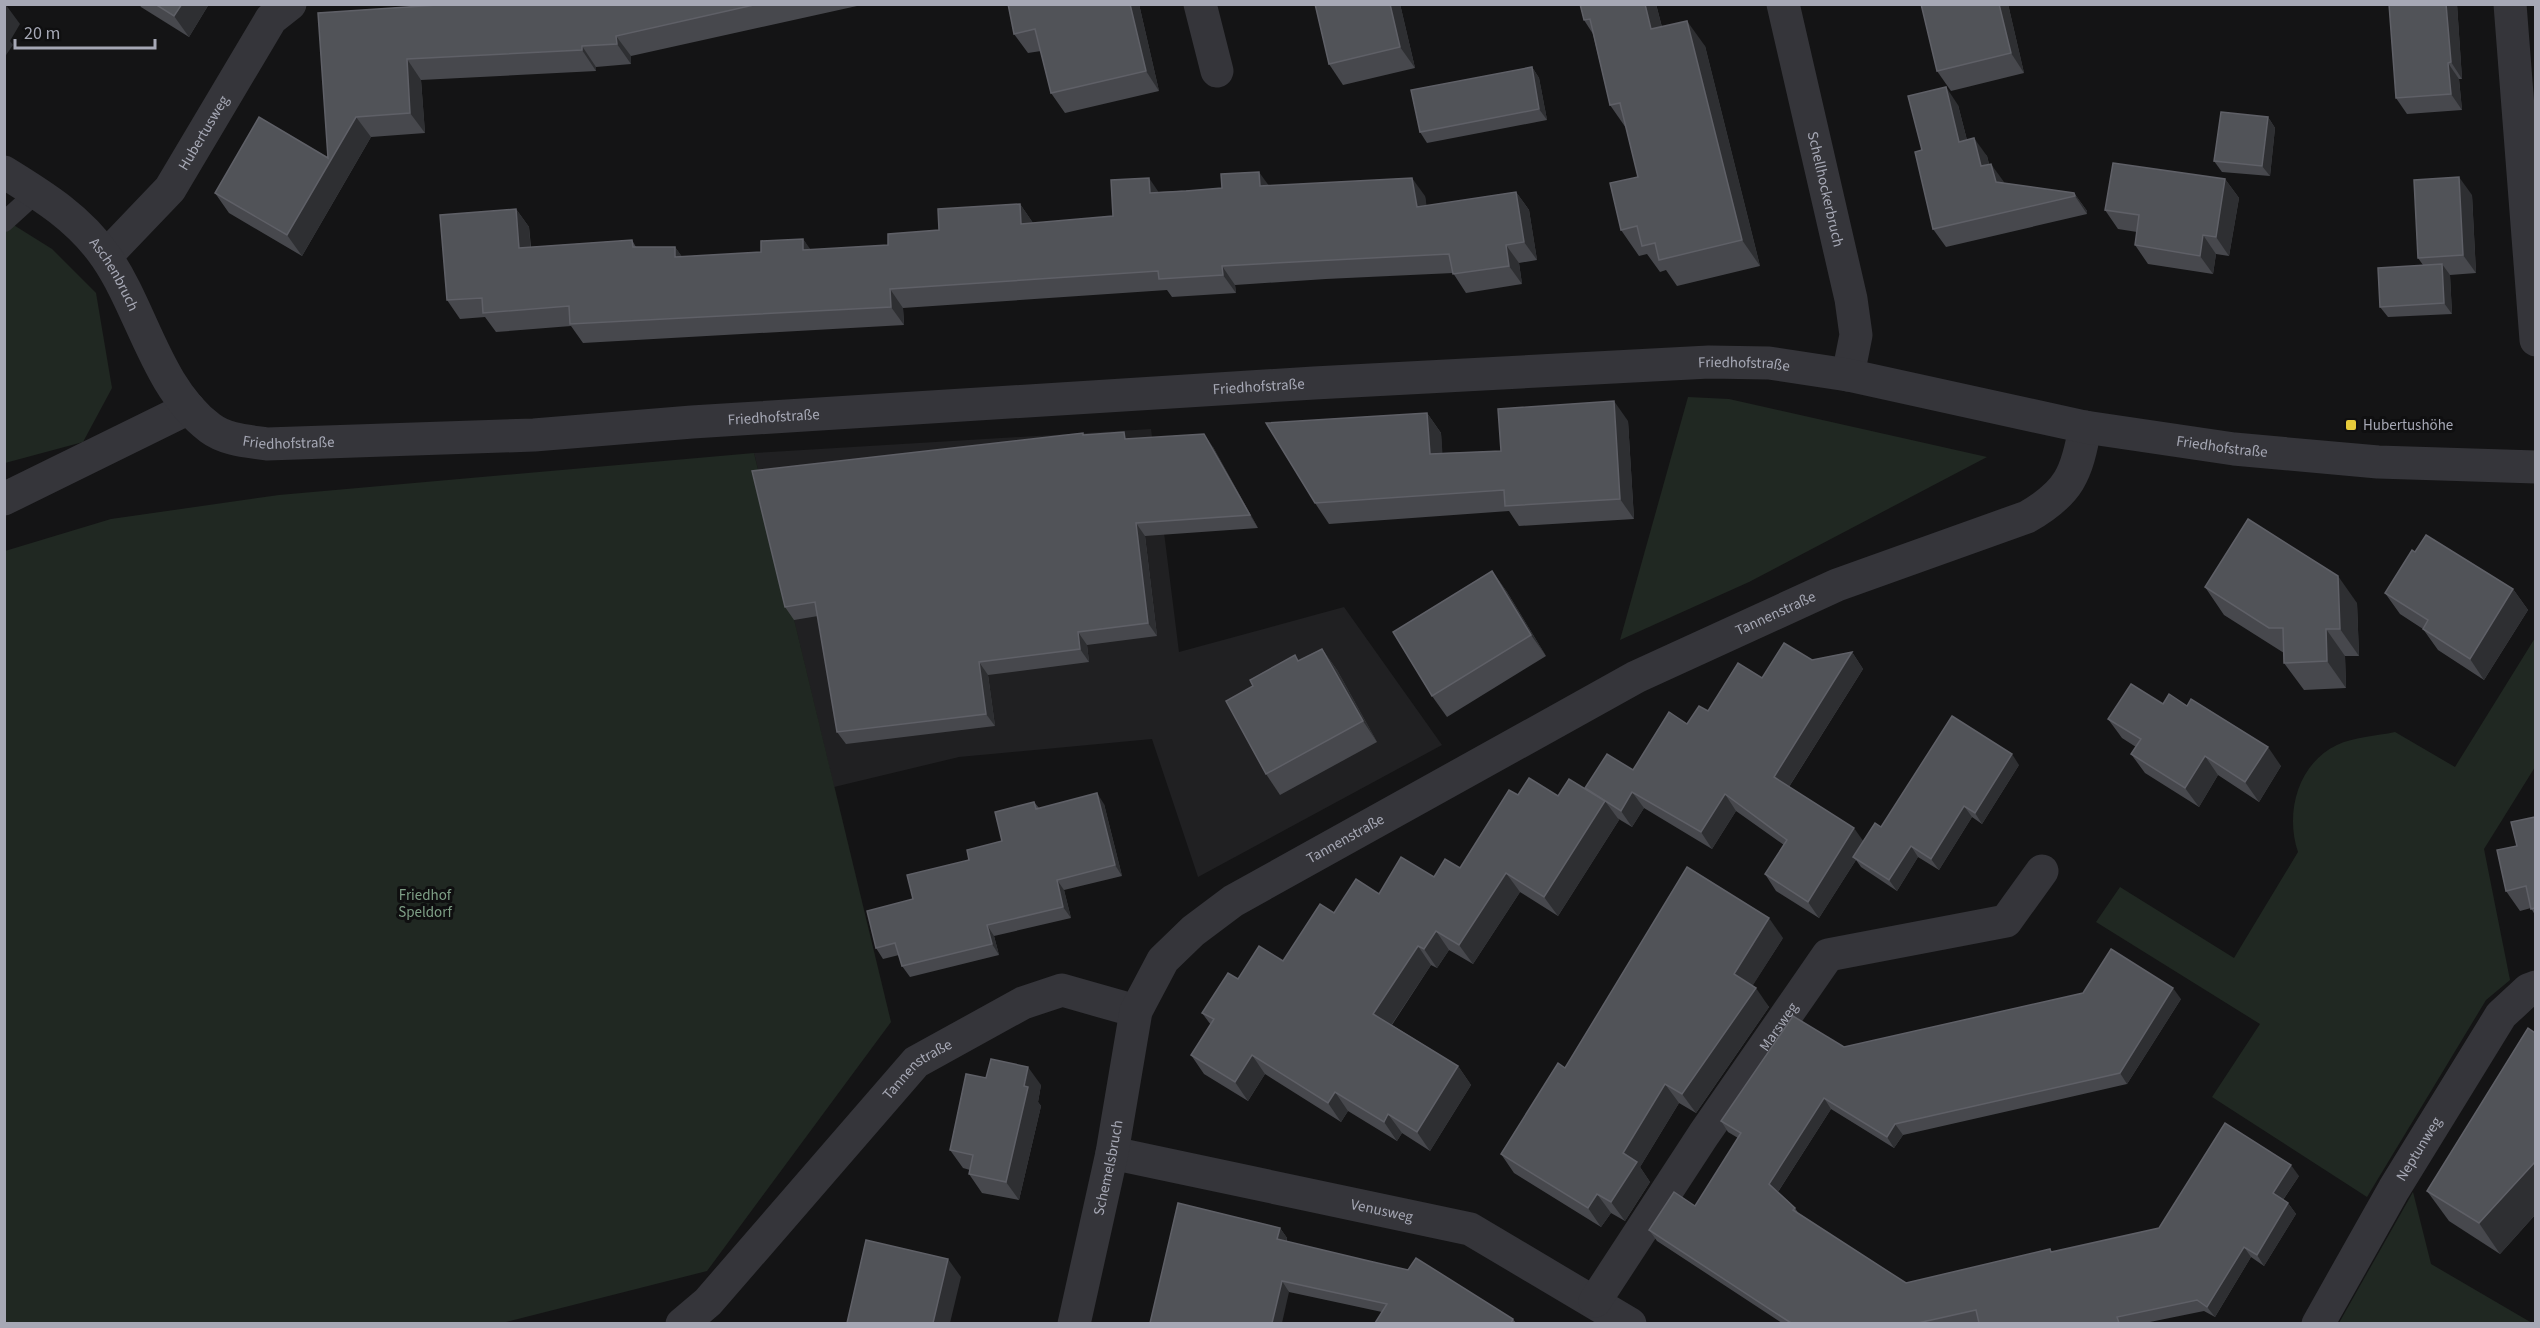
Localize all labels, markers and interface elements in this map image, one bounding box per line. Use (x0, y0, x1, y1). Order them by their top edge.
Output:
scale bar (15, 12, 154, 50)
text: 20 m (24, 21, 60, 46)
street label: Hubertusweg (173, 91, 234, 174)
street label: Schellhockerbruch (1802, 129, 1849, 249)
street label: Aschenbruch (85, 233, 144, 314)
street label: Friedhofstraße (1697, 351, 1791, 377)
street label: Friedhofstraße (1212, 373, 1305, 400)
street label: Friedhofstraße (727, 404, 820, 430)
place label: Hubertushöhe (2363, 415, 2453, 436)
marker: Hubertushöhe (2344, 418, 2358, 432)
street label: Friedhofstraße (241, 430, 335, 455)
street label: Friedhofstraße (2175, 430, 2269, 463)
street label: Tannenstraße (1732, 586, 1819, 641)
street label: Tannenstraße (1302, 809, 1388, 869)
park label: Friedhof Speldorf (398, 885, 452, 923)
street label: Marsweg (1754, 998, 1803, 1055)
street label: Tannenstraße (877, 1034, 956, 1104)
street label: Neptunweg (2391, 1112, 2447, 1185)
street label: Schemelsbruch (1088, 1118, 1128, 1218)
street label: Venusweg (1349, 1193, 1416, 1227)

